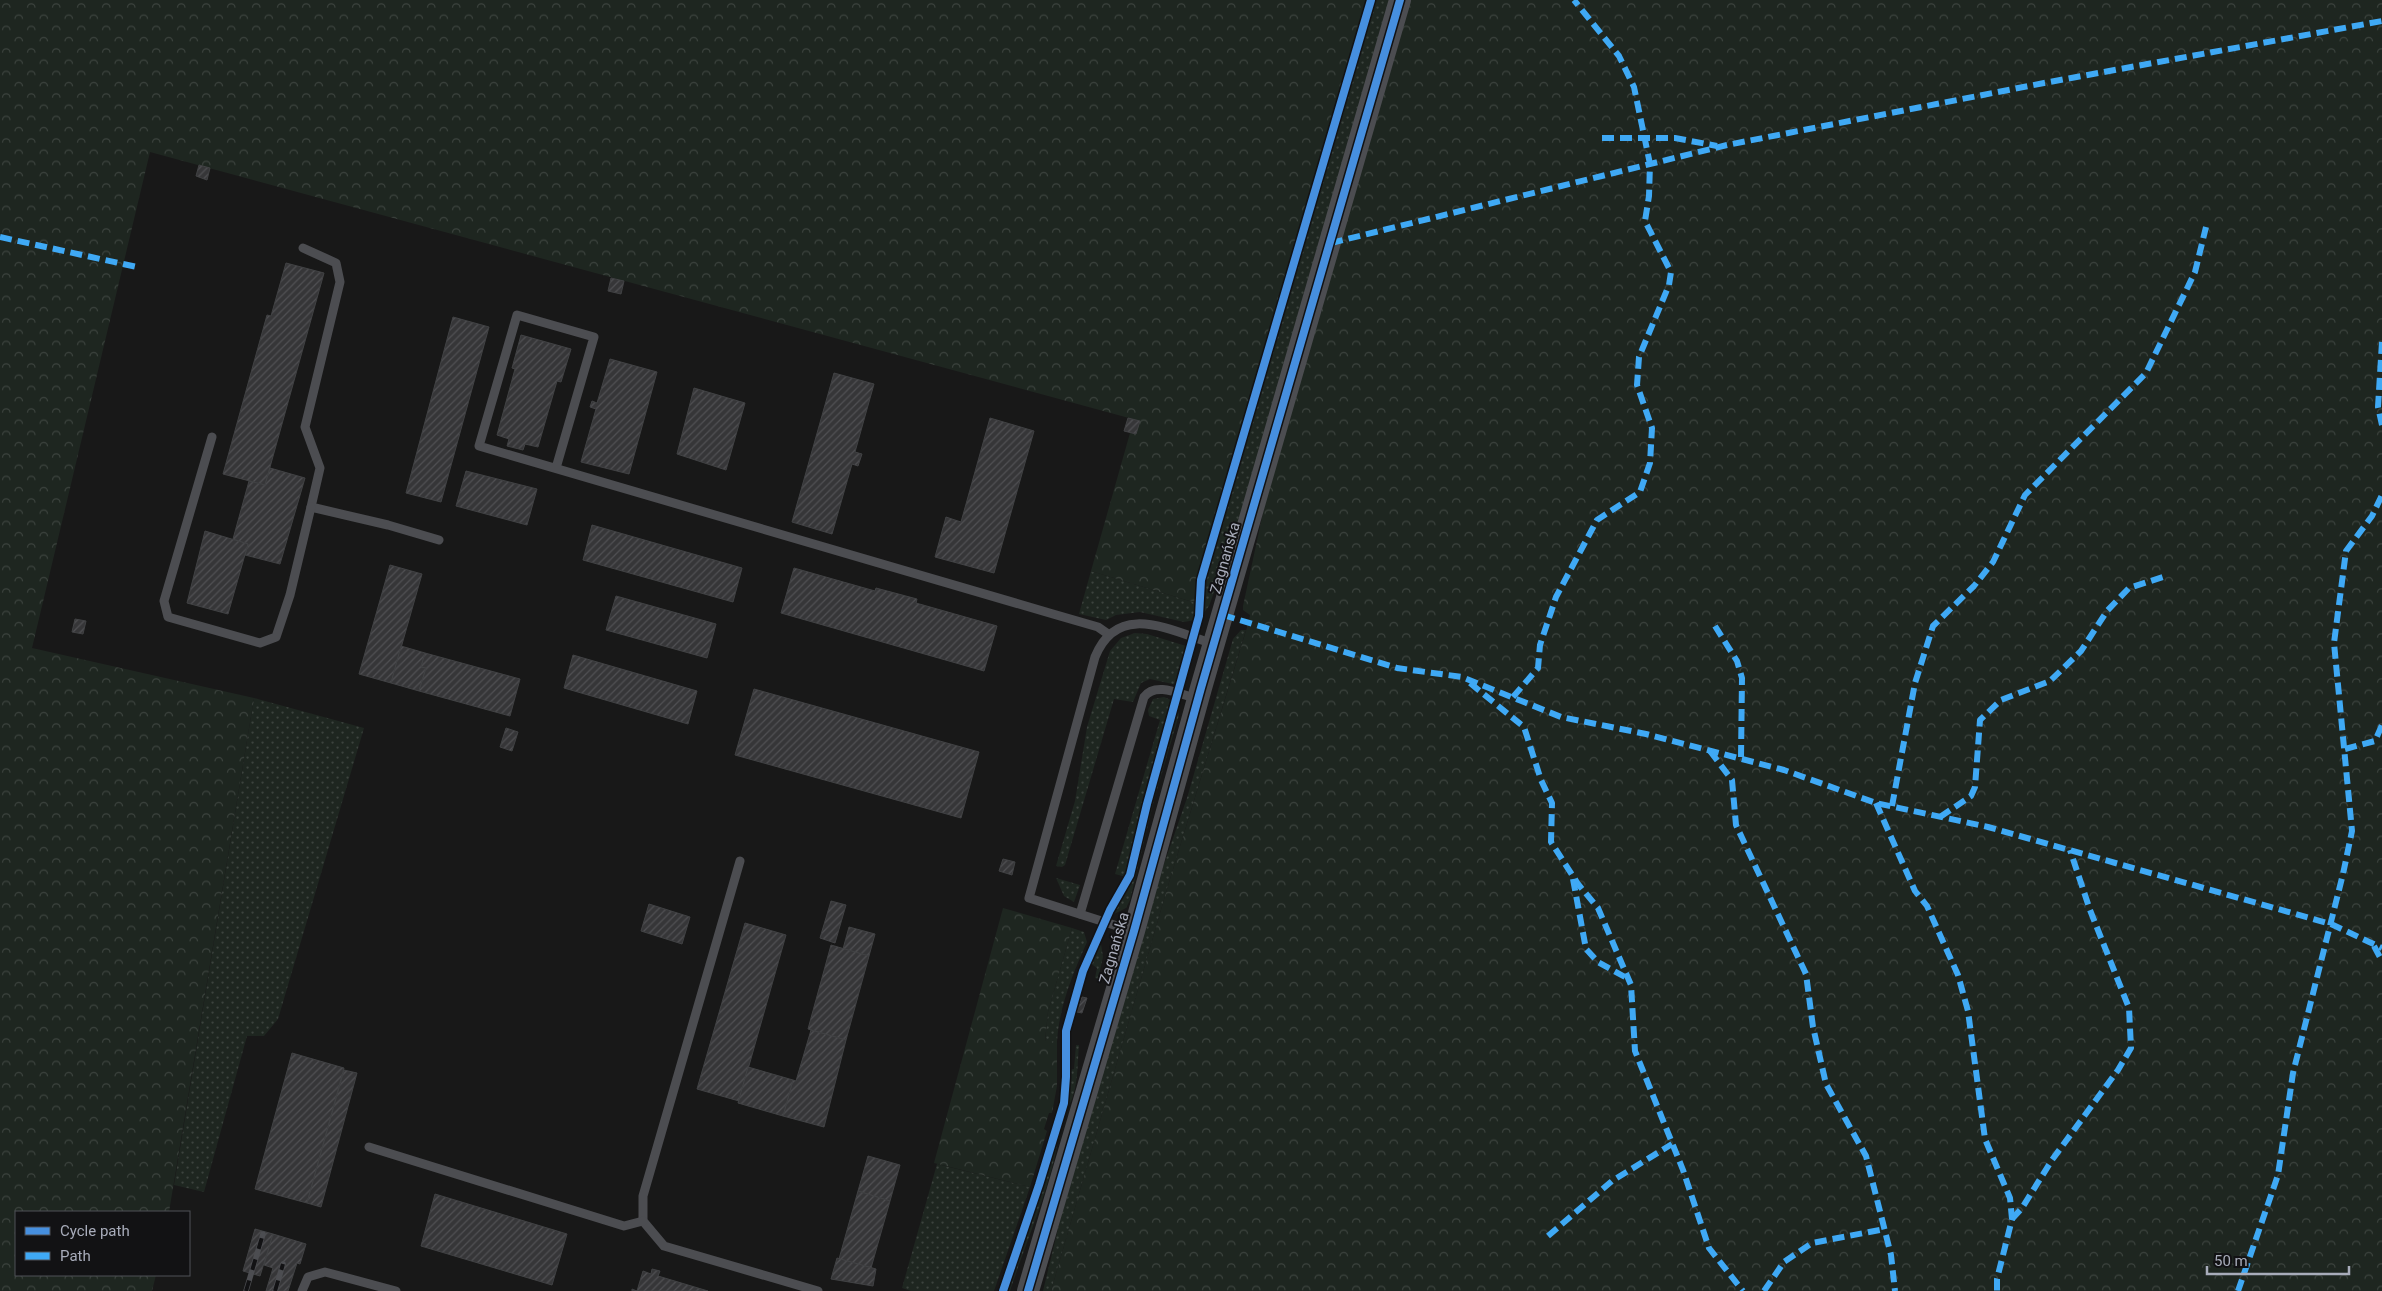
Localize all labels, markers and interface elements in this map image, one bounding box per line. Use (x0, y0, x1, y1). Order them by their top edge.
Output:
street label: Zagnańska (1206, 520, 1244, 596)
street label: Zagnańska (1095, 910, 1133, 986)
legend (15, 1211, 190, 1276)
text: Cycle path (60, 1222, 130, 1240)
scale bar (2207, 1244, 2350, 1276)
text: Path (60, 1247, 91, 1265)
text: 50 m (2214, 1252, 2248, 1270)

